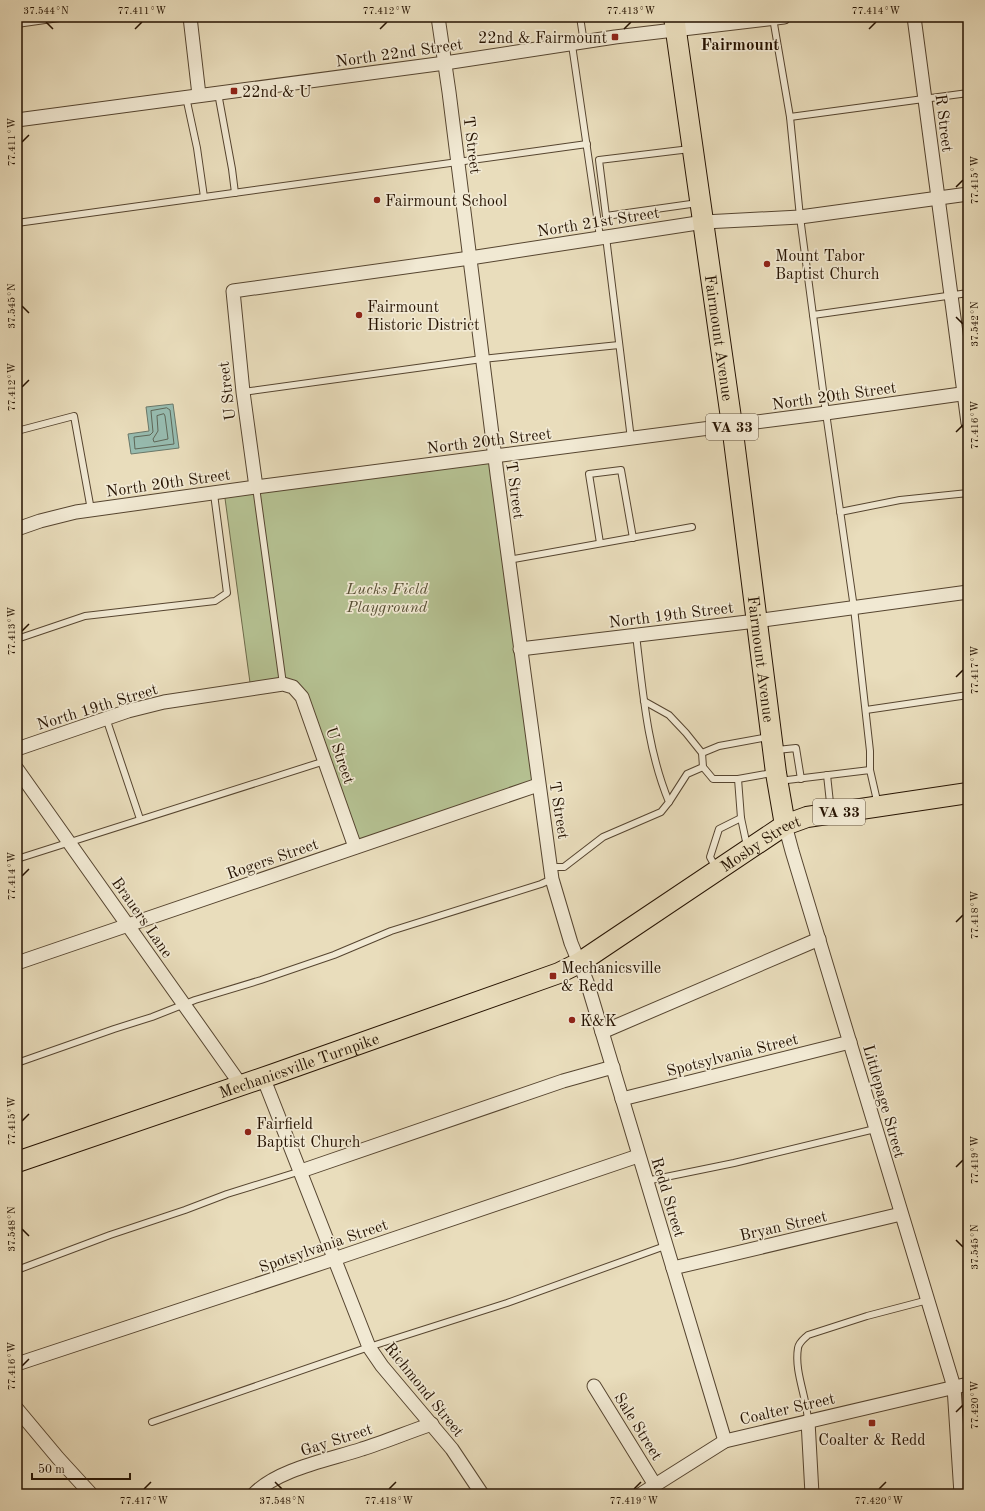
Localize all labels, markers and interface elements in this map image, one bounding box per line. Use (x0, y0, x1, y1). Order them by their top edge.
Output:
text: 37.544°N (23, 6, 69, 16)
text: 77.411°W (118, 6, 166, 16)
text: 77.412°W (363, 6, 411, 16)
text: 77.413°W (607, 6, 655, 16)
text: 77.414°W (852, 6, 900, 16)
place label: 22nd & Fairmount (478, 31, 607, 47)
marker: 22nd & Fairmount (610, 32, 620, 42)
street label: North 22nd Street (335, 37, 464, 71)
district label: Fairmount (700, 37, 780, 54)
place label: 22nd & U (242, 85, 312, 101)
marker: 22nd & U (229, 86, 239, 96)
street label: R Street (932, 93, 955, 154)
street label: T Street (460, 115, 483, 176)
text: 77.411°W (7, 118, 17, 166)
text: 77.415°W (970, 156, 980, 204)
place label: Fairmount School (385, 194, 507, 210)
marker: Fairmount School (372, 195, 382, 205)
street label: North 21st Street (536, 205, 661, 241)
place label: Mount Tabor Baptist Church (775, 249, 880, 283)
marker: Mount Tabor Baptist Church (762, 259, 772, 269)
street label: Fairmount Avenue (701, 274, 735, 402)
text: 37.545°N (7, 283, 17, 329)
place label: Fairmount Historic District (367, 300, 480, 334)
text: 37.542°N (970, 301, 980, 347)
marker: Fairmount Historic District (354, 310, 364, 320)
street label: U Street (216, 360, 240, 421)
text: 77.412°W (7, 363, 17, 411)
street label: North 20th Street (771, 380, 898, 414)
text: 77.416°W (970, 401, 980, 449)
road number: VA 33 (706, 414, 758, 440)
street label: North 20th Street (426, 426, 553, 458)
street label: T Street (502, 460, 526, 521)
street label: North 20th Street (105, 467, 232, 501)
park label: Lucks Field Playground (345, 582, 428, 616)
street label: Fairmount Avenue (744, 595, 776, 723)
street label: North 19th Street (608, 600, 735, 632)
text: 77.413°W (7, 607, 17, 655)
text: 77.417°W (970, 646, 980, 694)
street label: North 19th Street (35, 682, 160, 734)
street label: U Street (322, 725, 356, 787)
street label: T Street (546, 780, 571, 841)
road number: VA 33 (813, 799, 865, 825)
street label: Mosby Street (718, 814, 803, 876)
street label: Rogers Street (225, 837, 321, 883)
text: 77.414°W (7, 852, 17, 900)
street label: Brauers Lane (108, 875, 175, 961)
text: 77.418°W (970, 891, 980, 939)
place label: Mechanicsville & Redd (561, 961, 661, 995)
marker: Mechanicsville & Redd (548, 971, 558, 981)
place label: K&K (580, 1014, 617, 1030)
marker: K&K (567, 1015, 577, 1025)
street label: Mechanicsville Turnpike (217, 1031, 381, 1102)
street label: Spotsylvania Street (665, 1032, 800, 1080)
street label: Littlepage Street (859, 1043, 907, 1160)
text: 77.415°W (7, 1097, 17, 1145)
place label: Fairfield Baptist Church (256, 1117, 361, 1151)
marker: Fairfield Baptist Church (243, 1127, 253, 1137)
text: 77.419°W (970, 1136, 980, 1184)
street label: Redd Street (647, 1156, 687, 1240)
text: 37.548°N (7, 1206, 17, 1252)
street label: Bryan Street (738, 1209, 829, 1245)
street label: Spotsylvania Street (257, 1217, 391, 1276)
text: 37.545°N (970, 1224, 980, 1270)
street label: Richmond Street (381, 1340, 466, 1441)
text: 77.416°W (7, 1342, 17, 1390)
text: 77.420°W (970, 1381, 980, 1429)
street label: Sale Street (610, 1390, 665, 1464)
street label: Coalter Street (738, 1391, 837, 1429)
marker: Coalter & Redd (867, 1418, 877, 1428)
street label: Gay Street (299, 1422, 375, 1460)
place label: Coalter & Redd (818, 1433, 926, 1449)
scale bar (32, 1455, 130, 1481)
text: 50 m (38, 1463, 65, 1476)
text: 77.417°W (120, 1496, 168, 1506)
text: 37.548°N (259, 1496, 305, 1506)
text: 77.418°W (365, 1496, 413, 1506)
text: 77.419°W (610, 1496, 658, 1506)
text: 77.420°W (855, 1496, 903, 1506)

